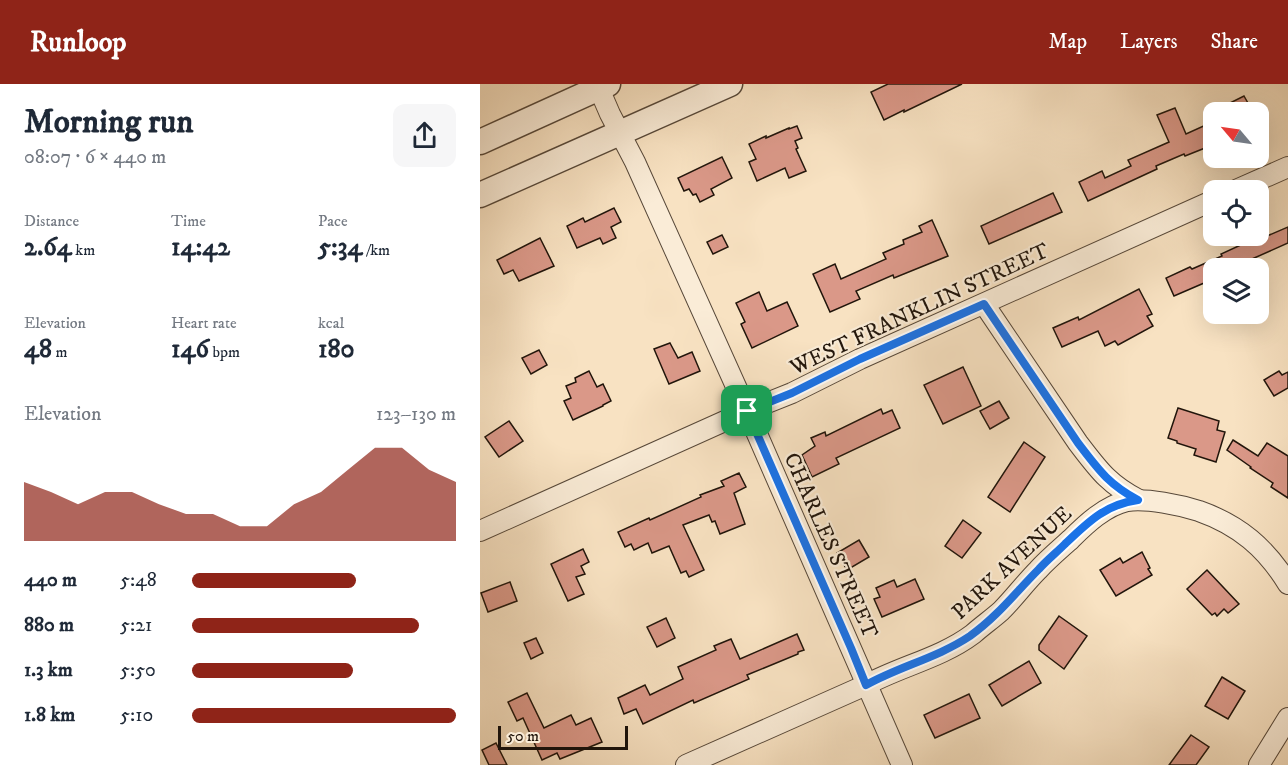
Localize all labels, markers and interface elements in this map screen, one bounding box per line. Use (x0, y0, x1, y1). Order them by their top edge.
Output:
text: Runloop (30, 25, 126, 60)
text: Map (1048, 29, 1087, 55)
text: Layers (1120, 29, 1178, 55)
text: Share (1211, 29, 1258, 55)
text: Morning run (24, 102, 193, 143)
north arrow (1203, 102, 1269, 168)
map controls (1203, 102, 1269, 324)
button: share (393, 104, 456, 167)
text: 08:07 · 6 × 440 m (24, 145, 166, 170)
button: locate (1203, 180, 1269, 246)
text: Distance (24, 211, 79, 231)
text: Time (171, 211, 206, 231)
text: Pace (318, 211, 348, 231)
text: 2.64 (24, 231, 72, 264)
text: 14:42 (171, 231, 230, 264)
text: 5:34 (318, 231, 362, 264)
street label: WEST FRANKLIN STREET (785, 237, 1054, 382)
text: km (72, 240, 95, 260)
text: /km (362, 240, 390, 260)
button: layers (1203, 258, 1269, 324)
text: Elevation (24, 313, 86, 333)
text: Heart rate (171, 313, 237, 333)
text: kcal (318, 313, 344, 333)
text: 48 (24, 333, 52, 366)
text: 146 (171, 333, 209, 366)
text: 180 (318, 333, 355, 366)
text: m (52, 342, 67, 362)
text: bpm (209, 342, 240, 362)
pin (721, 385, 772, 436)
icon: arrive (730, 394, 763, 427)
text: Elevation (24, 402, 101, 427)
text: 123–130 m (376, 402, 456, 427)
street label: CHARLES STREET (778, 449, 884, 643)
street label: PARK AVENUE (946, 501, 1078, 626)
text: 440 m (24, 568, 77, 593)
text: 5:48 (120, 568, 157, 593)
text: 880 m (24, 613, 74, 638)
text: 5:21 (120, 613, 152, 638)
text: 1.3 km (24, 658, 73, 683)
text: 5:50 (120, 658, 156, 683)
text: 1.8 km (24, 703, 75, 728)
text: 5:10 (120, 703, 153, 728)
scale bar (498, 723, 628, 750)
text: 50 m (507, 726, 539, 746)

